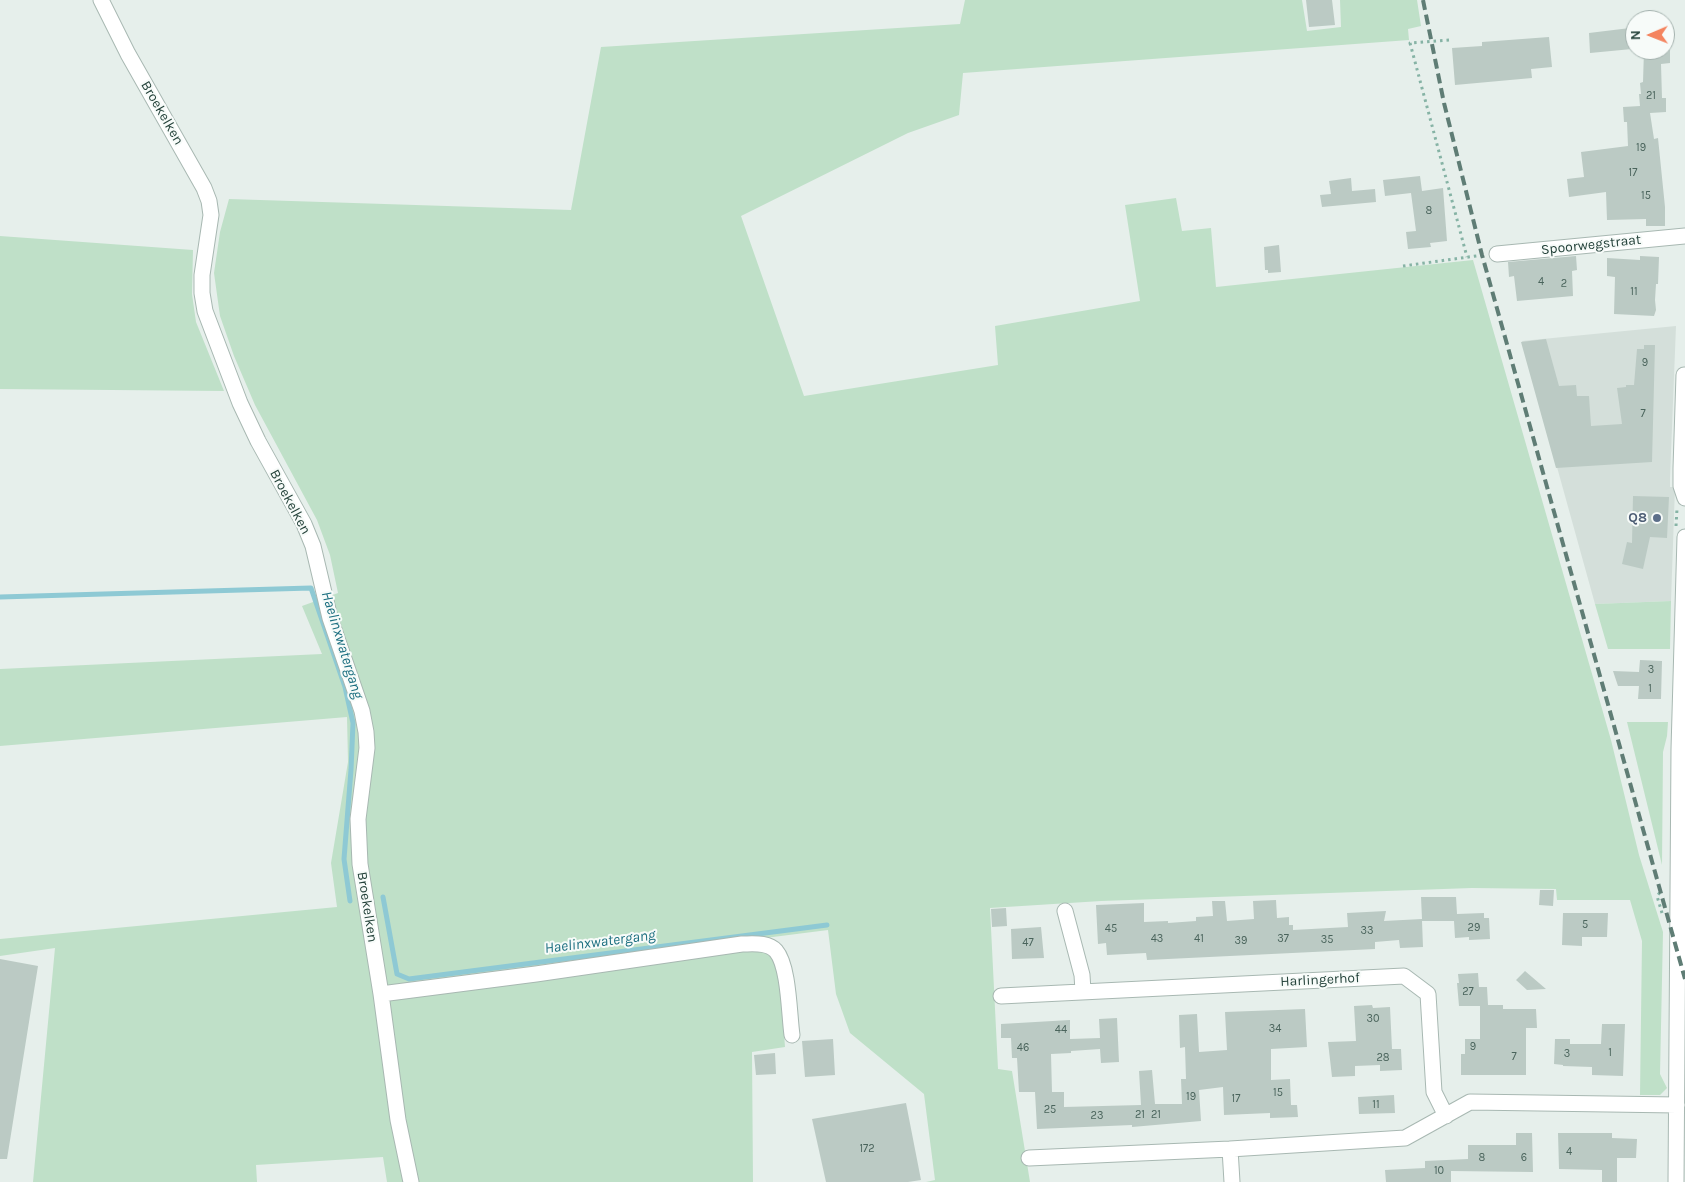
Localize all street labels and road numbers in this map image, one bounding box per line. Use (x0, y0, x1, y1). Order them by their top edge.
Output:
street label: Broekelken (137, 78, 187, 148)
street label: Spoorwegstraat (1540, 231, 1642, 259)
street label: Broekelken (266, 467, 314, 537)
street label: Broekelken (353, 871, 381, 943)
street label: Harlingerhof (1280, 970, 1360, 990)

